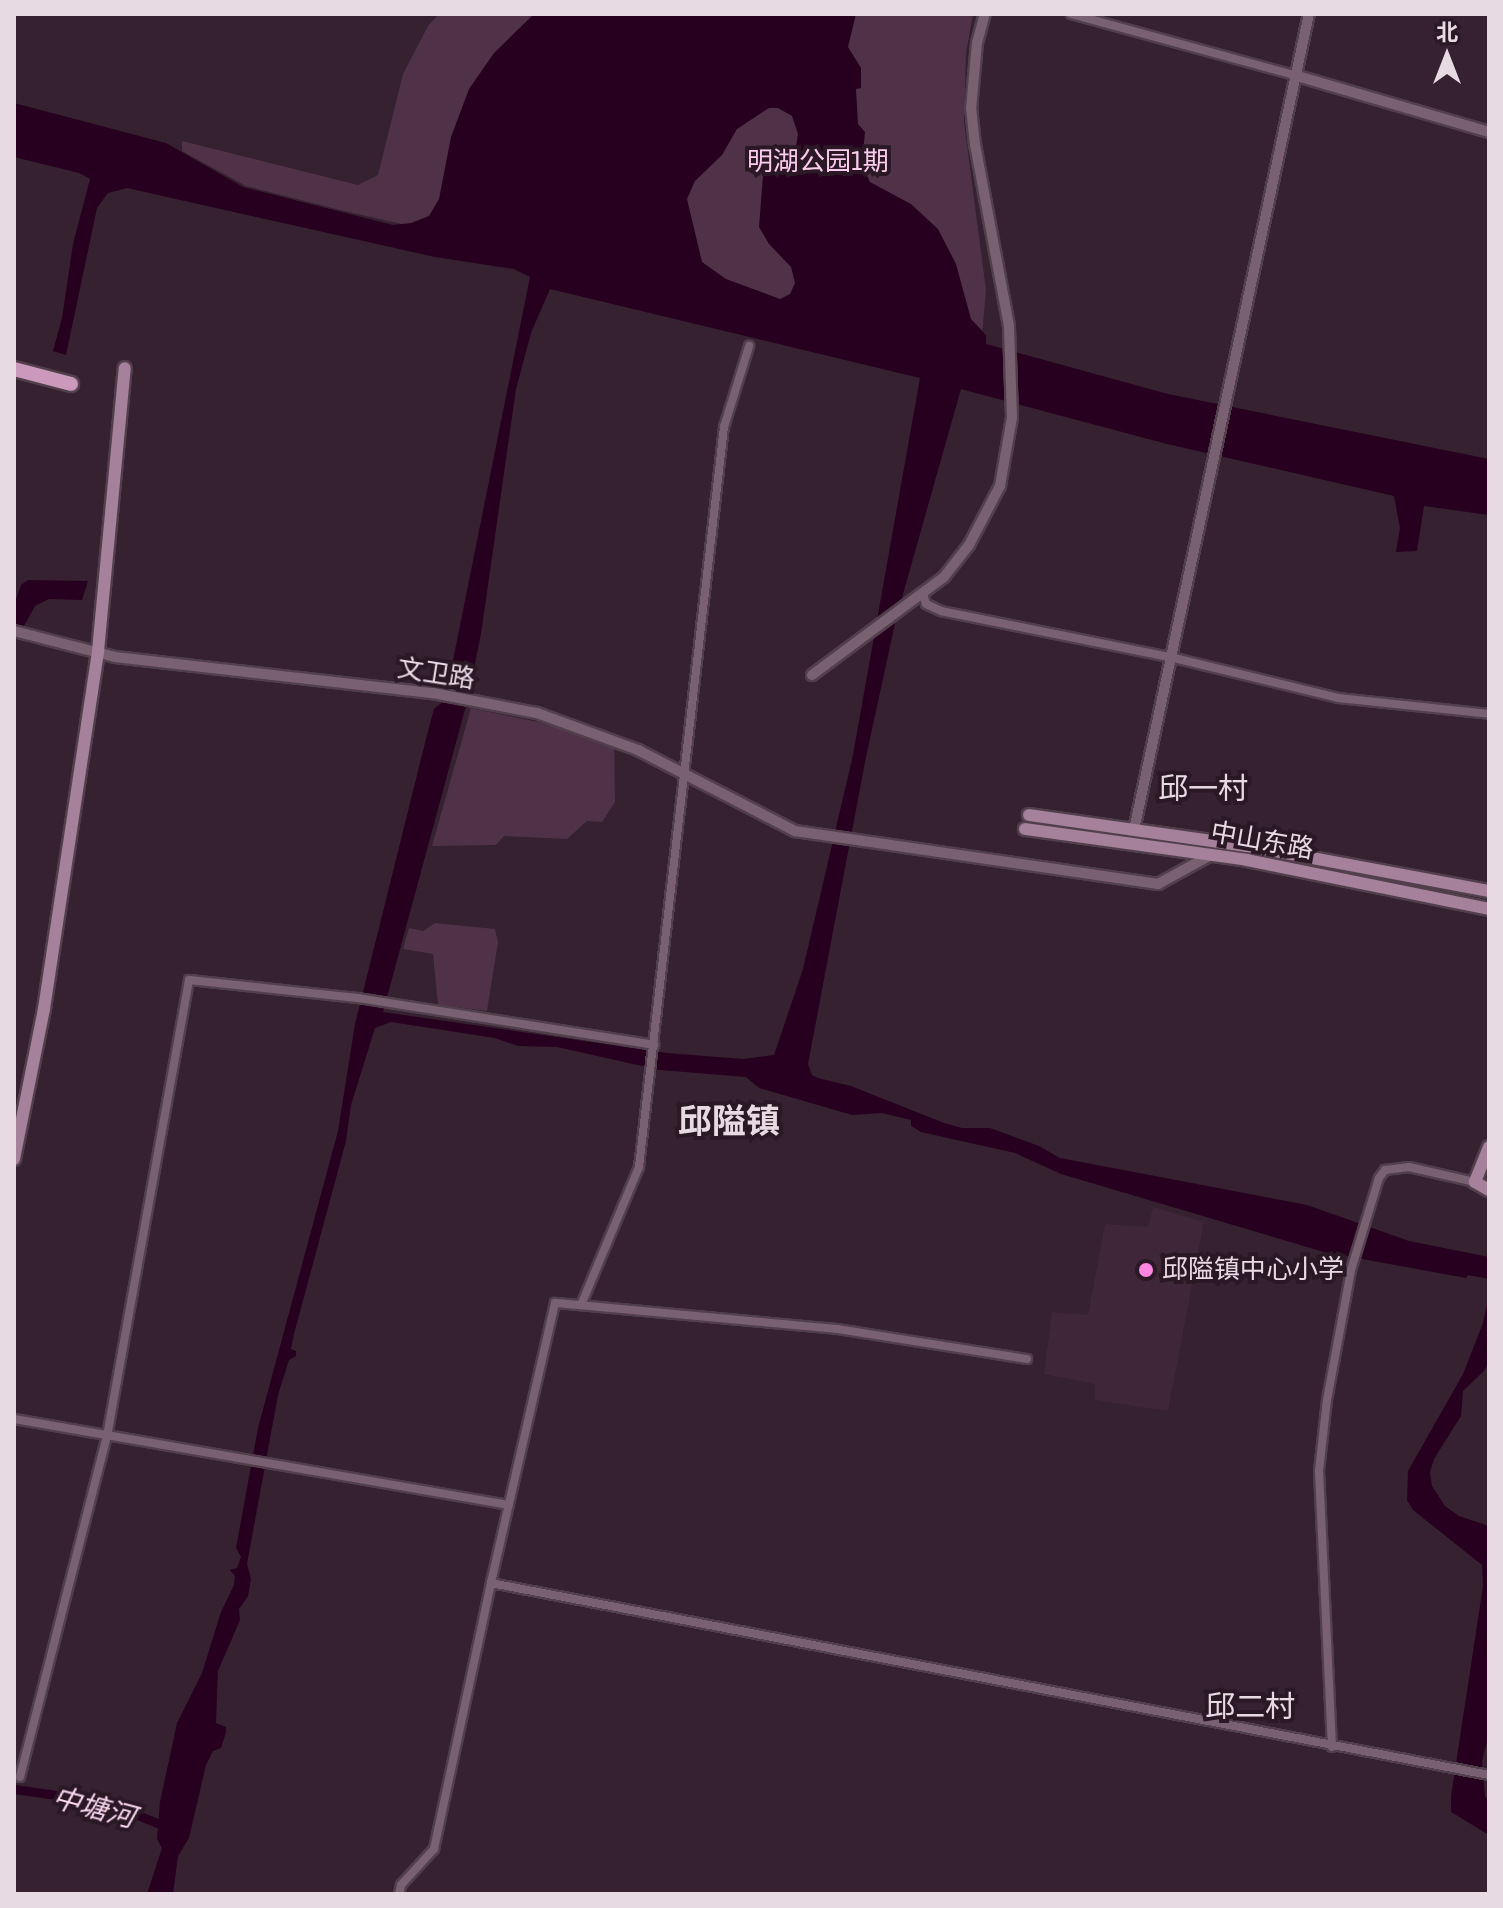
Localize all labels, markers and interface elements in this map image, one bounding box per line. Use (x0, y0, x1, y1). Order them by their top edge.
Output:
north arrow (1407, 16, 1487, 96)
text: 北 (1436, 19, 1458, 45)
park label: 明湖公园1期 (747, 146, 889, 178)
street label: 文卫路 (395, 652, 477, 696)
district label: 邱一村 (1158, 770, 1248, 806)
street label: 中山东路 (1208, 817, 1316, 865)
district label: 邱隘镇 (678, 1101, 780, 1141)
place label: 邱隘镇中心小学 (1162, 1254, 1344, 1286)
marker: 邱隘镇中心小学 (1137, 1261, 1155, 1279)
district label: 邱二村 (1205, 1688, 1295, 1724)
water label: 中塘河 (49, 1780, 139, 1834)

